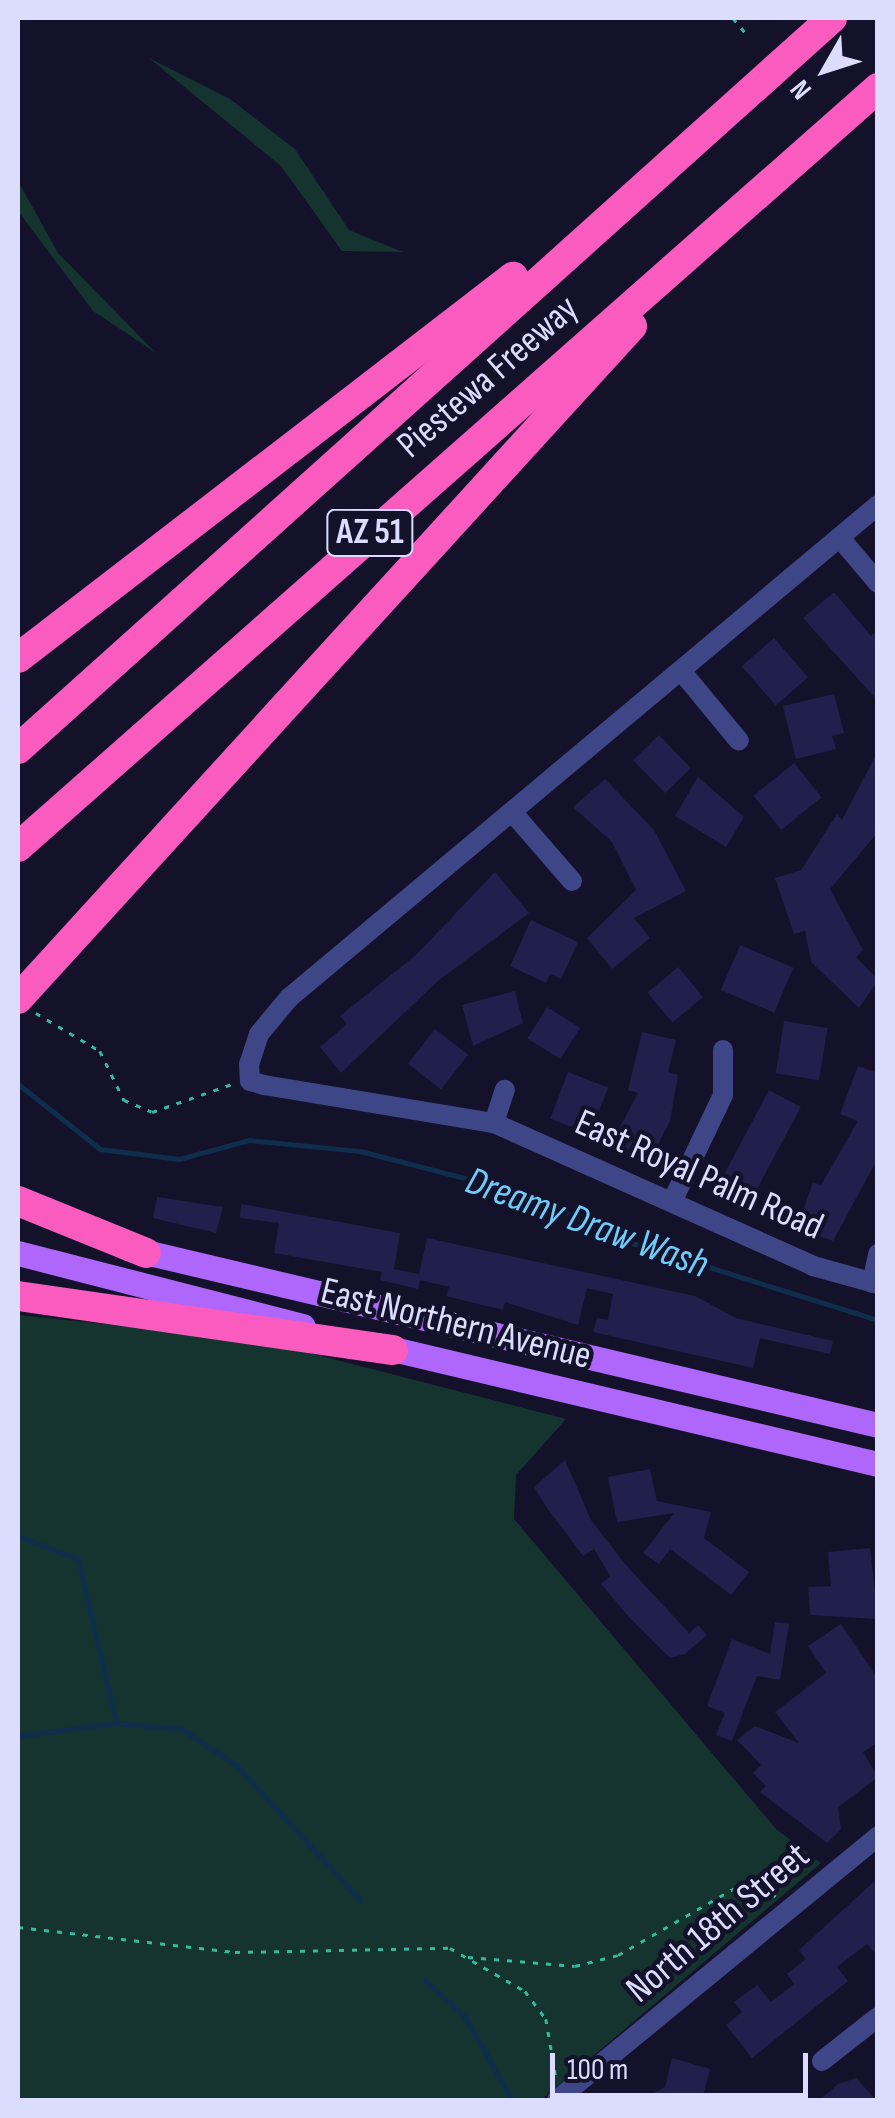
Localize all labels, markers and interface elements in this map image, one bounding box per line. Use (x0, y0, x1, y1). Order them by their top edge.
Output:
north arrow (775, 20, 875, 120)
text: N (784, 73, 819, 105)
street label: Piestewa Freeway (388, 286, 588, 468)
road number: AZ 51 (325, 503, 415, 563)
street label: East Royal Palm Road (568, 1100, 830, 1250)
water label: Dreamy Draw Wash (459, 1157, 715, 1289)
street label: East Northern Avenue (316, 1268, 596, 1380)
street label: North 18th Street (617, 1833, 819, 2013)
scale bar (555, 2033, 812, 2095)
text: 100 m (567, 2052, 628, 2088)

